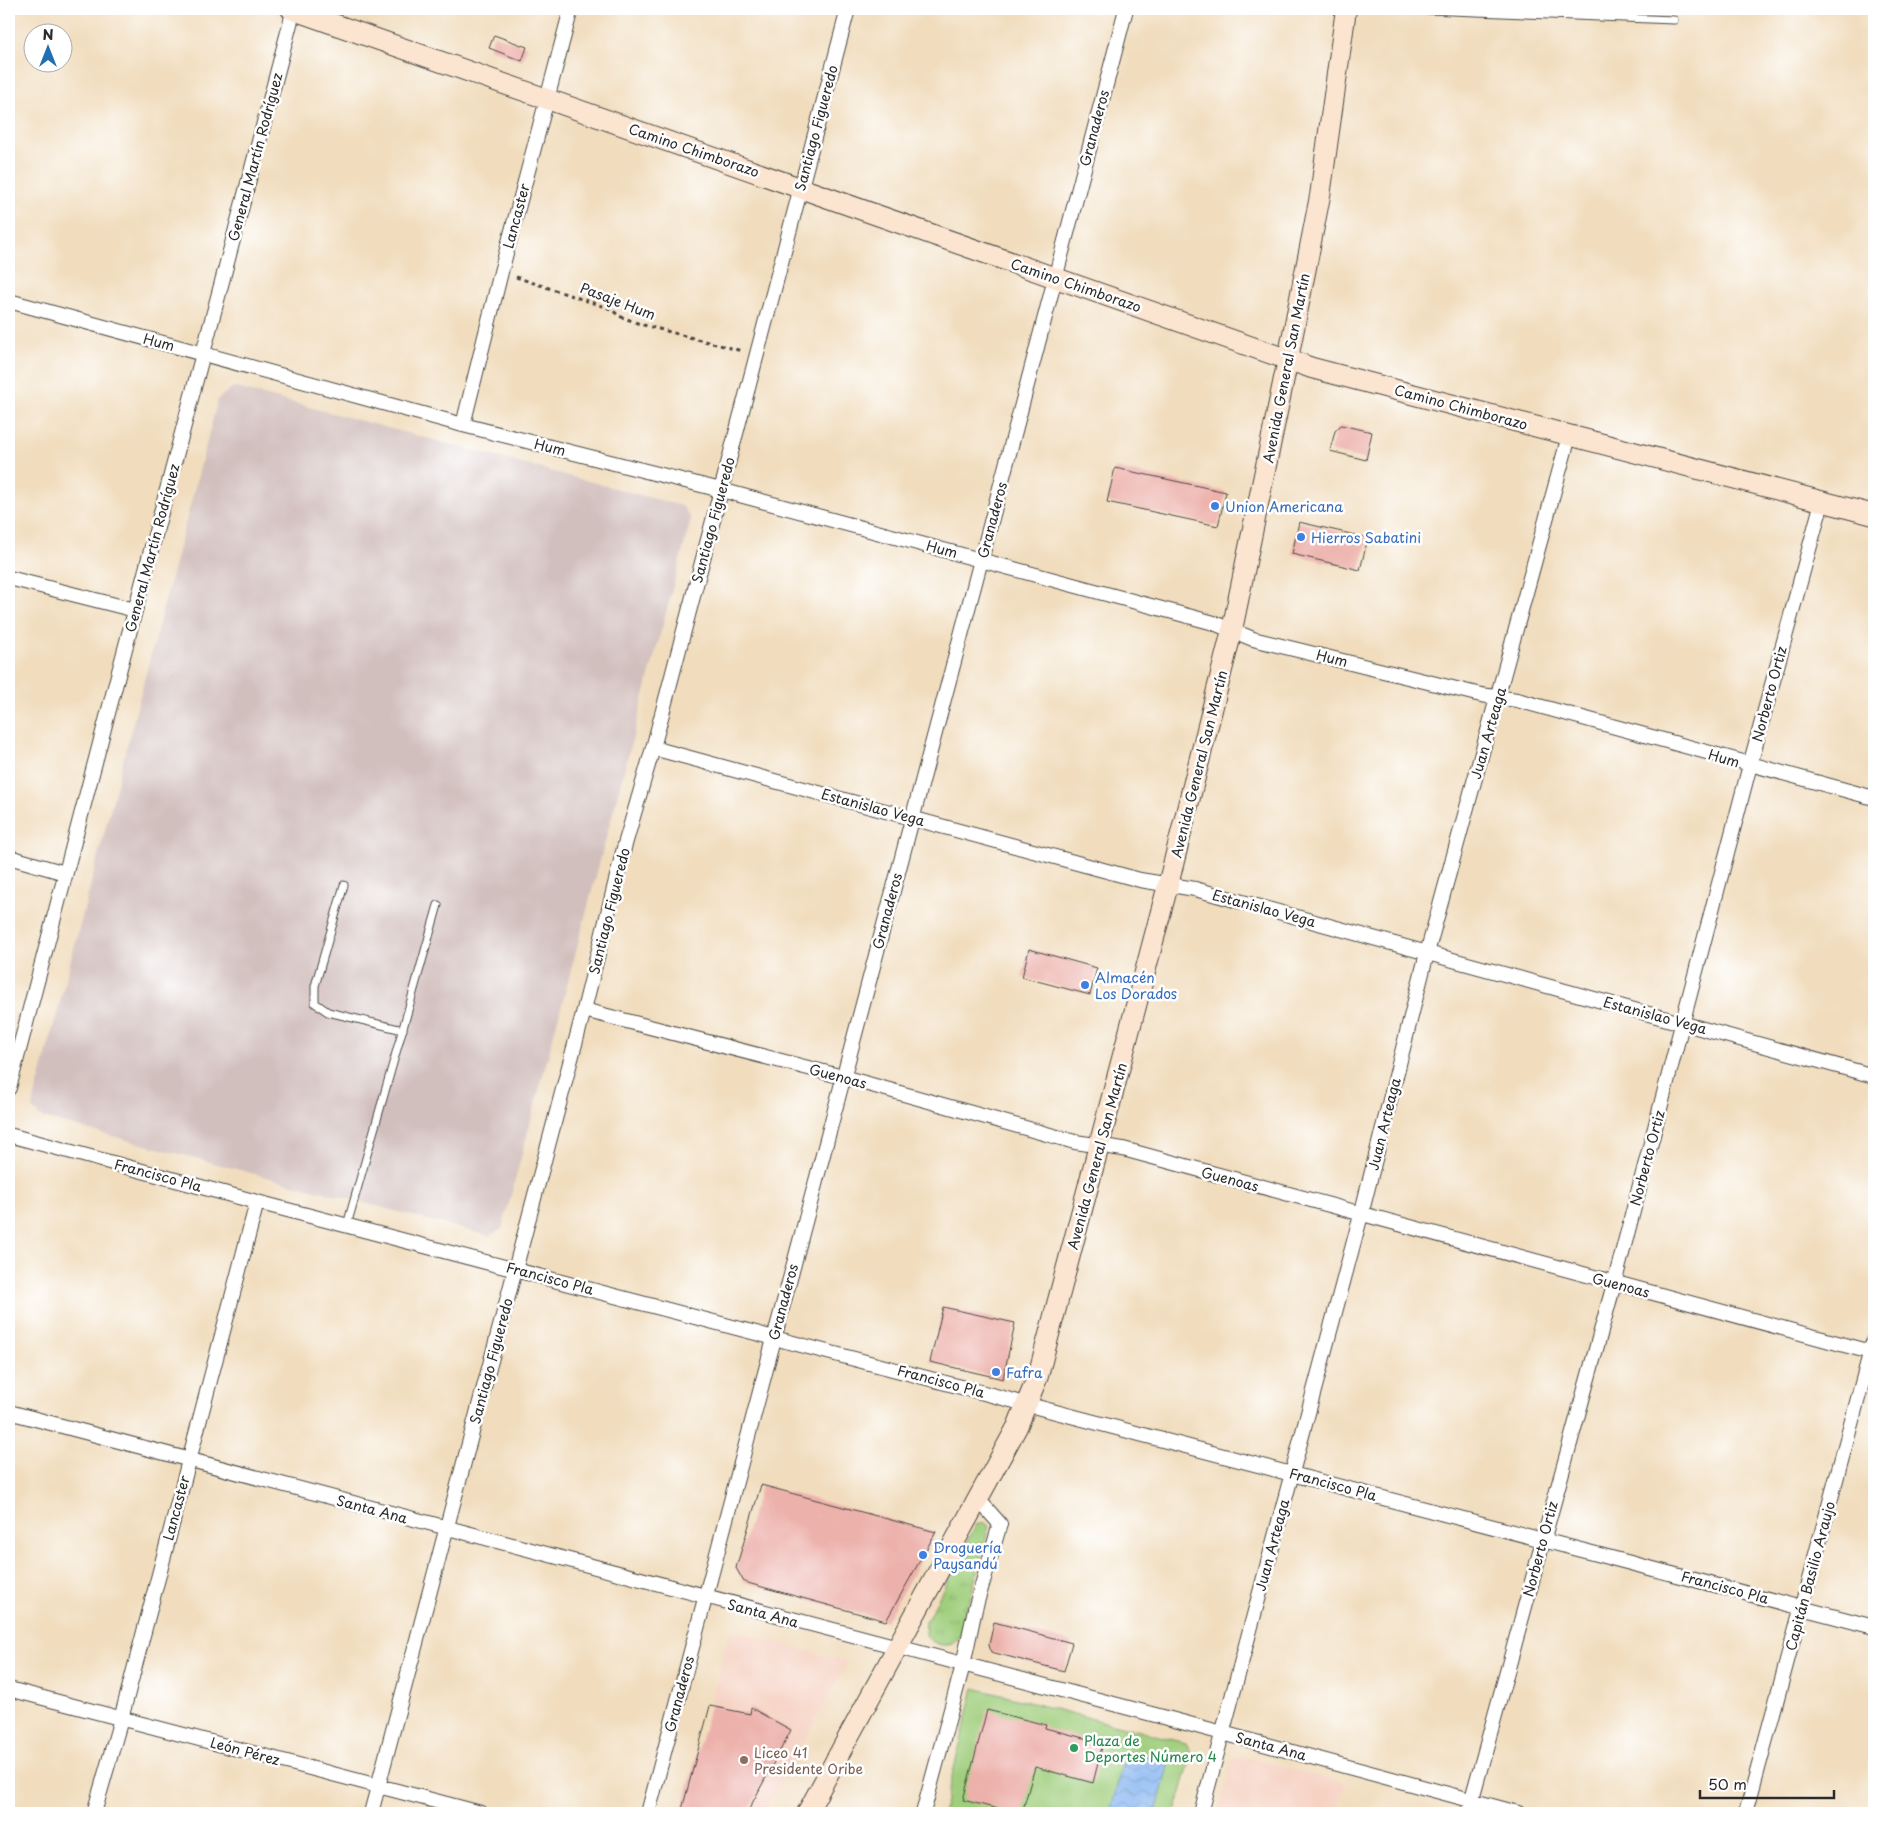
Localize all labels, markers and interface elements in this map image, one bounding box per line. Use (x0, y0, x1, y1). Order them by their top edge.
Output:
north arrow (22, 22, 72, 72)
text: N (42, 24, 54, 45)
street label: Santiago Figueredo (789, 62, 843, 193)
street label: General Martín Rodríguez (222, 70, 288, 244)
street label: Granaderos (1074, 87, 1114, 169)
street label: Camino Chimborazo (626, 118, 762, 182)
street label: Lancaster (497, 181, 535, 251)
street label: Camino Chimborazo (1008, 253, 1144, 317)
street label: Avenida General San Martín (1257, 271, 1315, 465)
street label: Pasaje Hum (577, 277, 659, 325)
street label: Hum (141, 328, 177, 356)
street label: Camino Chimborazo (1392, 379, 1530, 435)
street label: Hum (532, 433, 568, 461)
street label: Santiago Figueredo (686, 454, 740, 585)
street label: General Martín Rodríguez (119, 461, 185, 635)
street label: Granaderos (972, 479, 1012, 561)
place label: Union Americana (1225, 496, 1343, 517)
marker: Union Americana (1209, 500, 1221, 512)
place label: Hierros Sabatini (1311, 527, 1421, 548)
marker: Hierros Sabatini (1295, 531, 1307, 543)
street label: Hum (924, 535, 960, 563)
street label: Hum (1314, 644, 1350, 672)
street label: Norberto Ortiz (1746, 644, 1792, 744)
street label: Avenida General San Martín (1165, 668, 1233, 860)
street label: Juan Arteaga (1465, 684, 1511, 781)
street label: Hum (1706, 744, 1742, 772)
street label: Estanislao Vega (819, 783, 928, 831)
street label: Santiago Figueredo (583, 845, 635, 976)
street label: Granaderos (867, 870, 907, 952)
street label: Estanislao Vega (1210, 884, 1319, 932)
place label: Almacén Los Dorados (1095, 967, 1177, 1004)
marker: Almacén Los Dorados (1079, 979, 1091, 991)
street label: Estanislao Vega (1601, 991, 1710, 1039)
street label: Guenoas (807, 1058, 869, 1094)
street label: Avenida General San Martín (1062, 1060, 1132, 1252)
street label: Juan Arteaga (1362, 1075, 1406, 1172)
street label: Norberto Ortiz (1624, 1108, 1670, 1208)
street label: Francisco Pla (112, 1153, 204, 1197)
street label: Guenoas (1199, 1161, 1261, 1197)
street label: Francisco Pla (504, 1256, 596, 1300)
street label: Granaderos (763, 1261, 803, 1343)
street label: Guenoas (1590, 1267, 1652, 1303)
street label: Santiago Figueredo (464, 1295, 518, 1426)
street label: Francisco Pla (895, 1359, 987, 1403)
place label: Fafra (1006, 1362, 1043, 1383)
marker: Fafra (990, 1366, 1002, 1378)
street label: Francisco Pla (1287, 1462, 1379, 1506)
street label: Lancaster (157, 1473, 195, 1543)
street label: Santa Ana (334, 1489, 410, 1529)
street label: Juan Arteaga (1250, 1496, 1294, 1593)
street label: Norberto Ortiz (1517, 1499, 1563, 1599)
street label: Capitán Basilio Araujo (1780, 1499, 1840, 1653)
place label: Droguería Paysandú (933, 1537, 1002, 1574)
marker: Droguería Paysandú (917, 1549, 929, 1561)
street label: Francisco Pla (1679, 1565, 1771, 1609)
street label: Santa Ana (725, 1593, 801, 1633)
street label: Granaderos (659, 1653, 699, 1735)
street label: Santa Ana (1233, 1726, 1309, 1766)
place label: Plaza de Deportes Número 4 (1084, 1730, 1217, 1767)
street label: León Pérez (208, 1732, 282, 1770)
place label: Liceo 41 Presidente Oribe (754, 1742, 864, 1779)
marker: Plaza de Deportes Número 4 (1068, 1742, 1080, 1754)
marker: Liceo 41 Presidente Oribe (738, 1754, 750, 1766)
scale bar (1700, 1767, 1834, 1799)
text: 50 m (1708, 1772, 1747, 1795)

